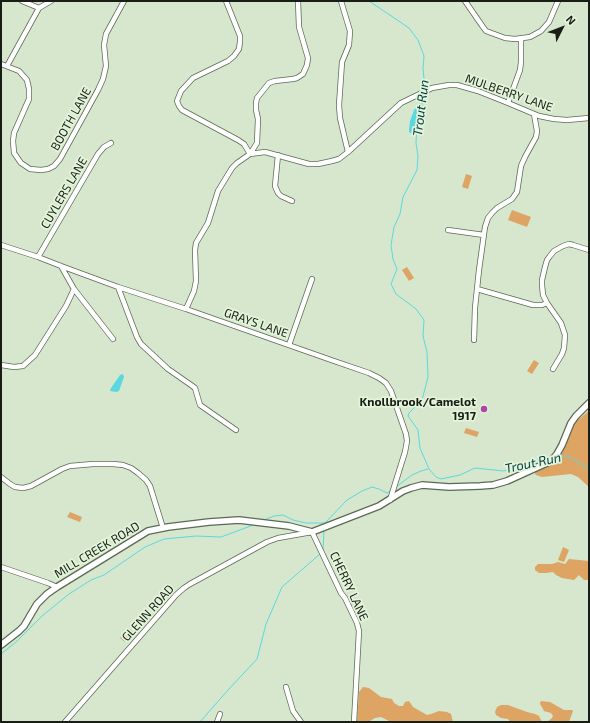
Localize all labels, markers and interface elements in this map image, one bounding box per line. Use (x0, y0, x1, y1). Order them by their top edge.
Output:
north arrow (542, 8, 582, 48)
text: N (564, 12, 579, 27)
street label: MULBERRY LANE (463, 71, 555, 115)
water label: Trout Run (410, 79, 432, 137)
street label: BOOTH LANE (48, 85, 94, 153)
street label: CUYLERS LANE (38, 155, 90, 231)
street label: GRAYS LANE (222, 305, 290, 341)
place label: Knollbrook/Camelot 1917 (360, 395, 476, 423)
marker: Knollbrook/Camelot 1917 (479, 404, 489, 414)
water label: Trout Run (504, 449, 562, 477)
street label: MILL CREEK ROAD (52, 519, 142, 581)
street label: CHERRY LANE (327, 549, 371, 623)
street label: GLENN ROAD (119, 582, 177, 644)

